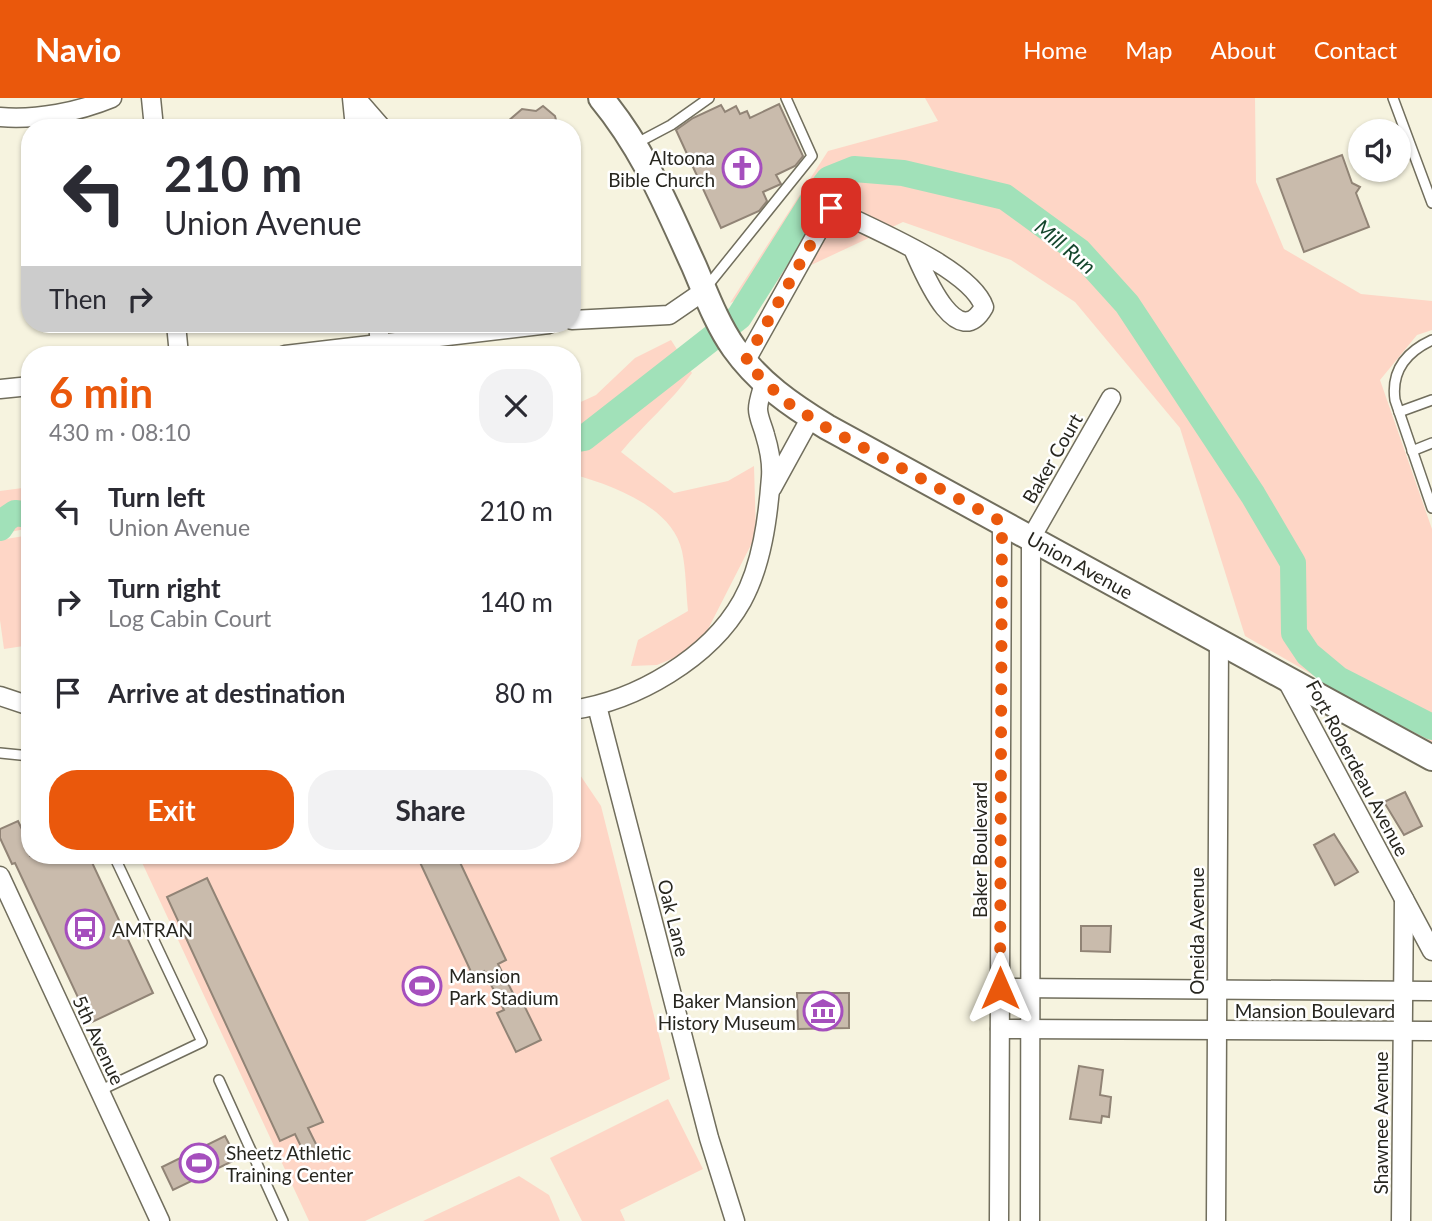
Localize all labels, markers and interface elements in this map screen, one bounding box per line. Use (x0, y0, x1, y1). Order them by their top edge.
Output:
text: Navio (35, 29, 121, 69)
text: Home (1023, 35, 1087, 64)
text: Map (1125, 35, 1173, 64)
text: About (1211, 35, 1276, 64)
text: Contact (1314, 35, 1397, 64)
map controls (1348, 119, 1411, 182)
button: sound (1348, 119, 1411, 182)
text: 210 m (164, 144, 302, 202)
place label: Altoona Bible Church (608, 146, 715, 191)
icon: left (49, 147, 140, 238)
church icon: Altoona Bible Church (721, 147, 763, 189)
pin (801, 178, 861, 238)
icon: arrive (812, 189, 850, 227)
text: Union Avenue (164, 203, 362, 242)
water label: Mill Run (1031, 214, 1101, 278)
icon: right (121, 280, 159, 318)
text: Then (49, 283, 107, 315)
text: 6 min (49, 367, 153, 417)
button: close (479, 369, 553, 443)
street label: Baker Court (1017, 409, 1087, 507)
text: 430 m · 08:10 (49, 418, 191, 446)
text: Turn left (108, 481, 205, 513)
icon: left (49, 492, 87, 530)
text: 210 m (480, 495, 553, 527)
text: Union Avenue (108, 513, 250, 541)
street label: Union Avenue (1023, 526, 1137, 604)
text: Turn right (108, 572, 221, 604)
icon: right (49, 583, 87, 621)
text: 140 m (480, 586, 553, 618)
text: Log Cabin Court (108, 604, 271, 632)
icon: arrive (49, 674, 87, 712)
street label: Fort Roberdeau Avenue (1302, 676, 1414, 860)
text: Arrive at destination (108, 677, 345, 709)
text: 80 m (495, 677, 553, 709)
button: Exit (49, 770, 294, 850)
button: Share (308, 770, 553, 850)
street label: Baker Boulevard (968, 782, 991, 918)
street label: Oneida Avenue (1185, 867, 1208, 995)
street label: Oak Lane (653, 877, 695, 959)
bus stop icon: AMTRAN (64, 908, 106, 950)
place label: AMTRAN (112, 918, 193, 941)
position arrow (963, 951, 1037, 1025)
place label: Mansion Park Stadium (449, 964, 559, 1009)
sports icon: Mansion Park Stadium (401, 965, 443, 1007)
place label: Baker Mansion History Museum (658, 989, 796, 1034)
museum icon: Baker Mansion History Museum (802, 990, 844, 1032)
street label: 5th Avenue (68, 992, 130, 1088)
street label: Mansion Boulevard (1235, 999, 1395, 1022)
street label: Shawnee Avenue (1369, 1052, 1392, 1194)
place label: Sheetz Athletic Training Center (226, 1141, 353, 1186)
sports icon: Sheetz Athletic Training Center (178, 1142, 220, 1184)

